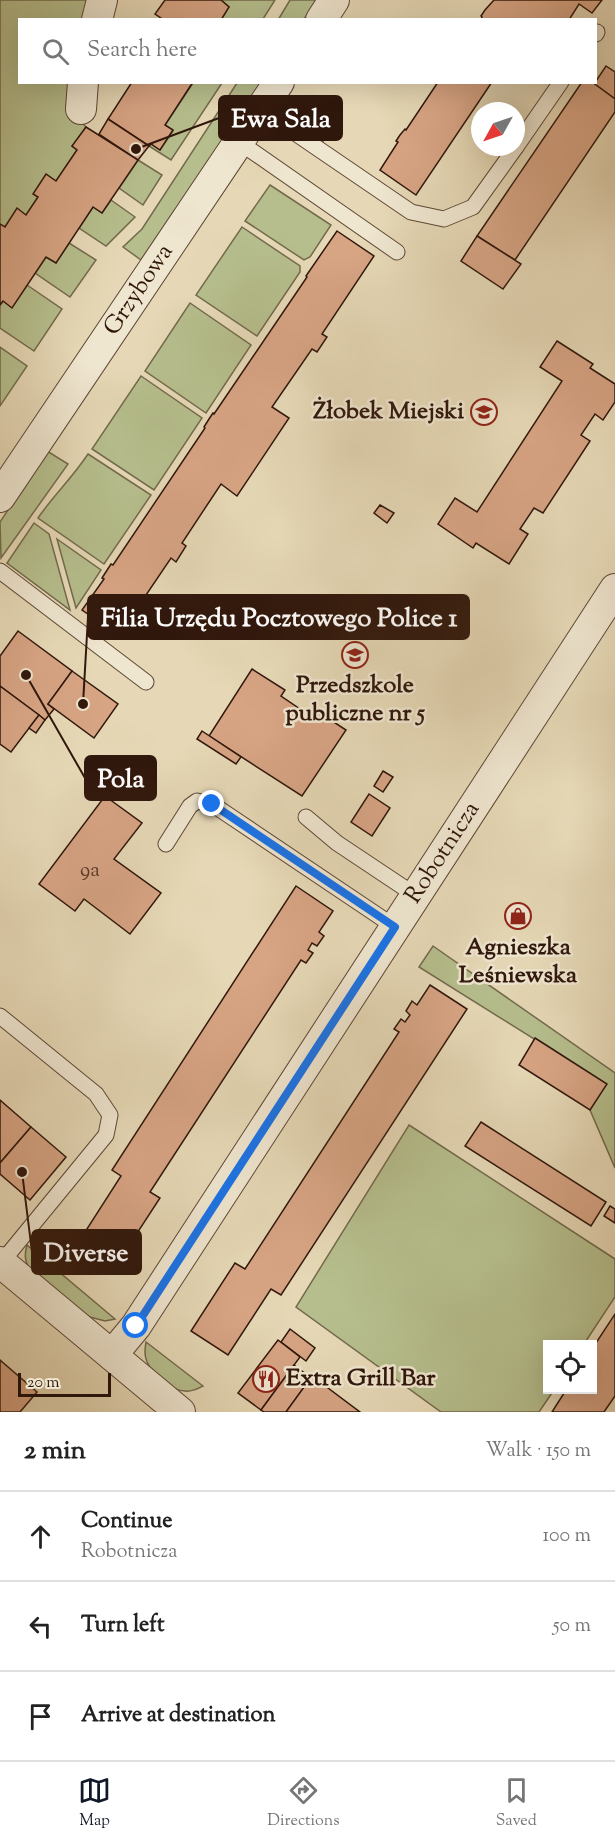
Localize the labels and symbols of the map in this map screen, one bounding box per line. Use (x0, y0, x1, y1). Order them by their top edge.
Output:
callout: Ewa Sala (219, 96, 342, 140)
text: Ewa Sala (231, 102, 331, 139)
north arrow (471, 102, 525, 156)
street label: Grzybowa (96, 237, 182, 343)
place label: Żłobek Miejski (313, 395, 464, 429)
school or university icon: Żłobek Miejski (469, 397, 499, 427)
callout: Filia Urzędu Pocztowego Police 1 (88, 595, 469, 639)
text: Filia Urzędu Pocztowego Police 1 (101, 601, 457, 638)
school or university icon: Przedszkole publiczne nr 5 (340, 640, 370, 670)
place label: Przedszkole publiczne nr 5 (285, 669, 426, 731)
callout: Pola (85, 756, 156, 800)
text: Pola (98, 762, 144, 799)
route end (198, 790, 224, 816)
street label: Robotnicza (397, 795, 489, 911)
house number: 9a (80, 856, 100, 886)
shop icon: Agnieszka Leśniewska (503, 901, 533, 931)
place label: Agnieszka Leśniewska (459, 931, 578, 993)
callout: Diverse (32, 1230, 141, 1274)
text: Diverse (44, 1236, 128, 1273)
route start (122, 1312, 148, 1338)
place label: Extra Grill Bar (286, 1362, 437, 1396)
restaurant icon: Extra Grill Bar (251, 1364, 281, 1394)
scale bar (18, 1370, 111, 1398)

